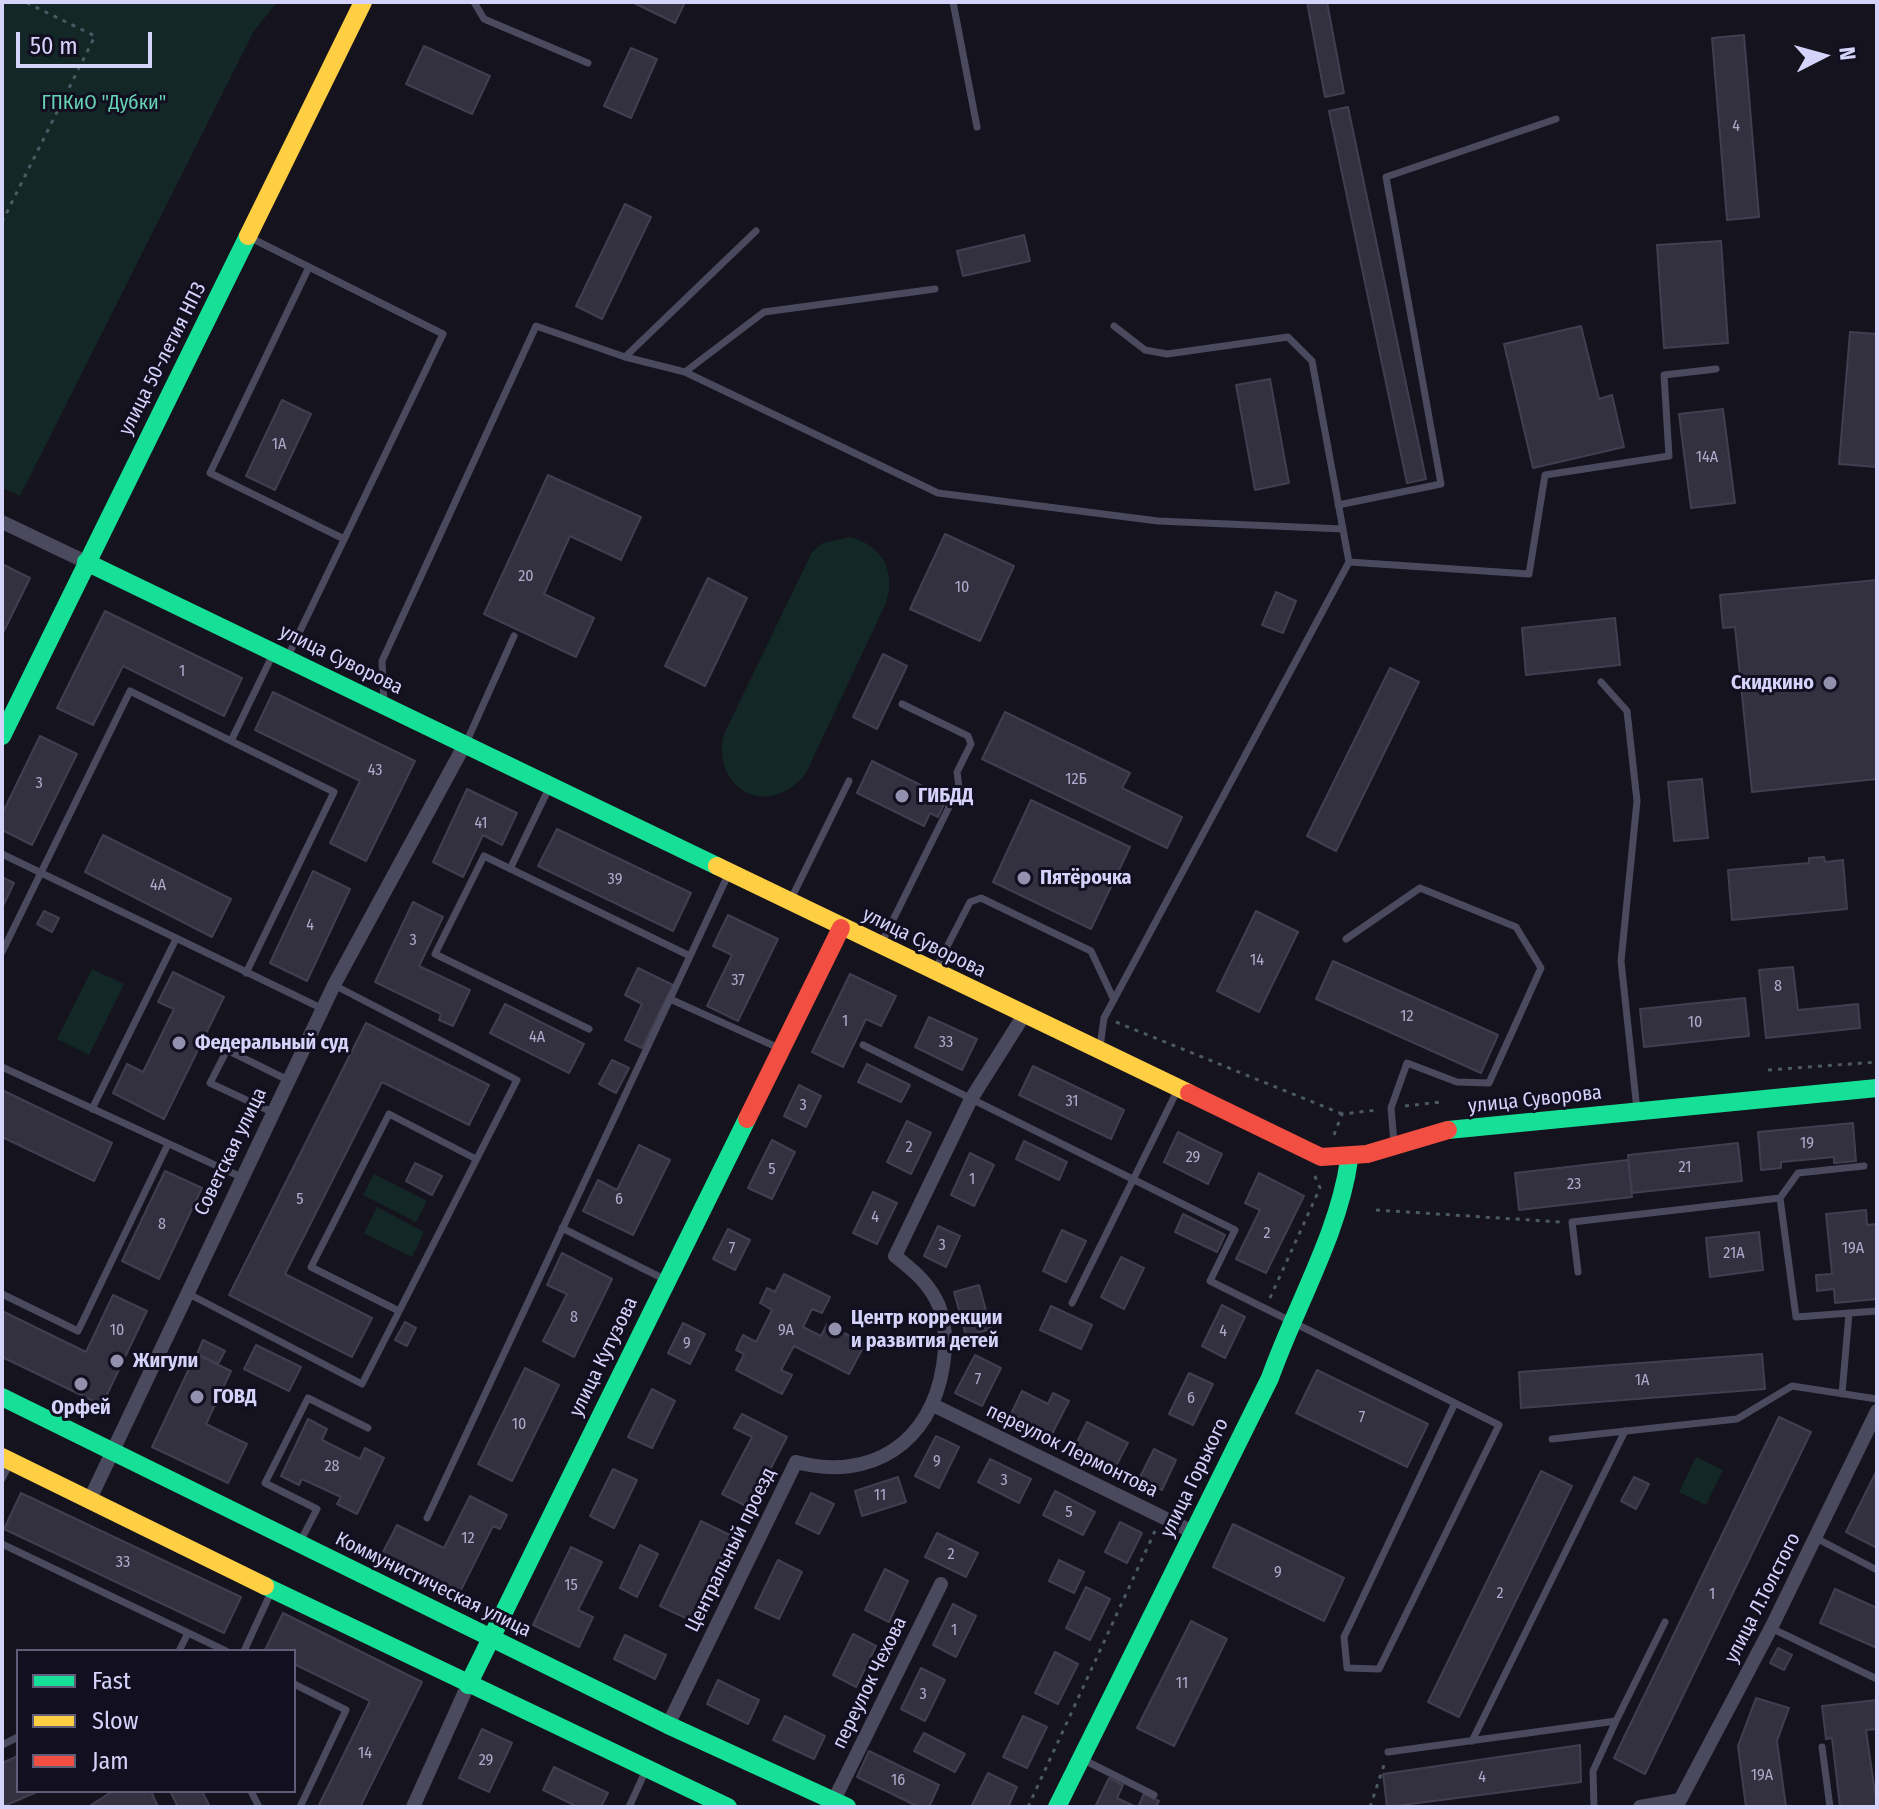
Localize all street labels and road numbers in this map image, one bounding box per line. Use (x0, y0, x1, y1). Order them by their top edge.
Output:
street label: улица 50-летия НПЗ (114, 279, 212, 439)
street label: улица Суворова (275, 620, 407, 700)
street label: улица Суворова (858, 903, 990, 983)
street label: улица Суворова (1467, 1081, 1603, 1119)
street label: Советская улица (190, 1084, 272, 1220)
street label: улица Кутузова (565, 1293, 643, 1421)
street label: переулок Лермонтова (982, 1399, 1162, 1503)
street label: улица Горького (1156, 1414, 1234, 1542)
street label: Центральный проезд (681, 1464, 781, 1636)
street label: Коммунистическая улица (331, 1527, 535, 1643)
street label: улица Л.Толстого (1720, 1529, 1806, 1667)
street label: переулок Чехова (828, 1613, 912, 1753)

